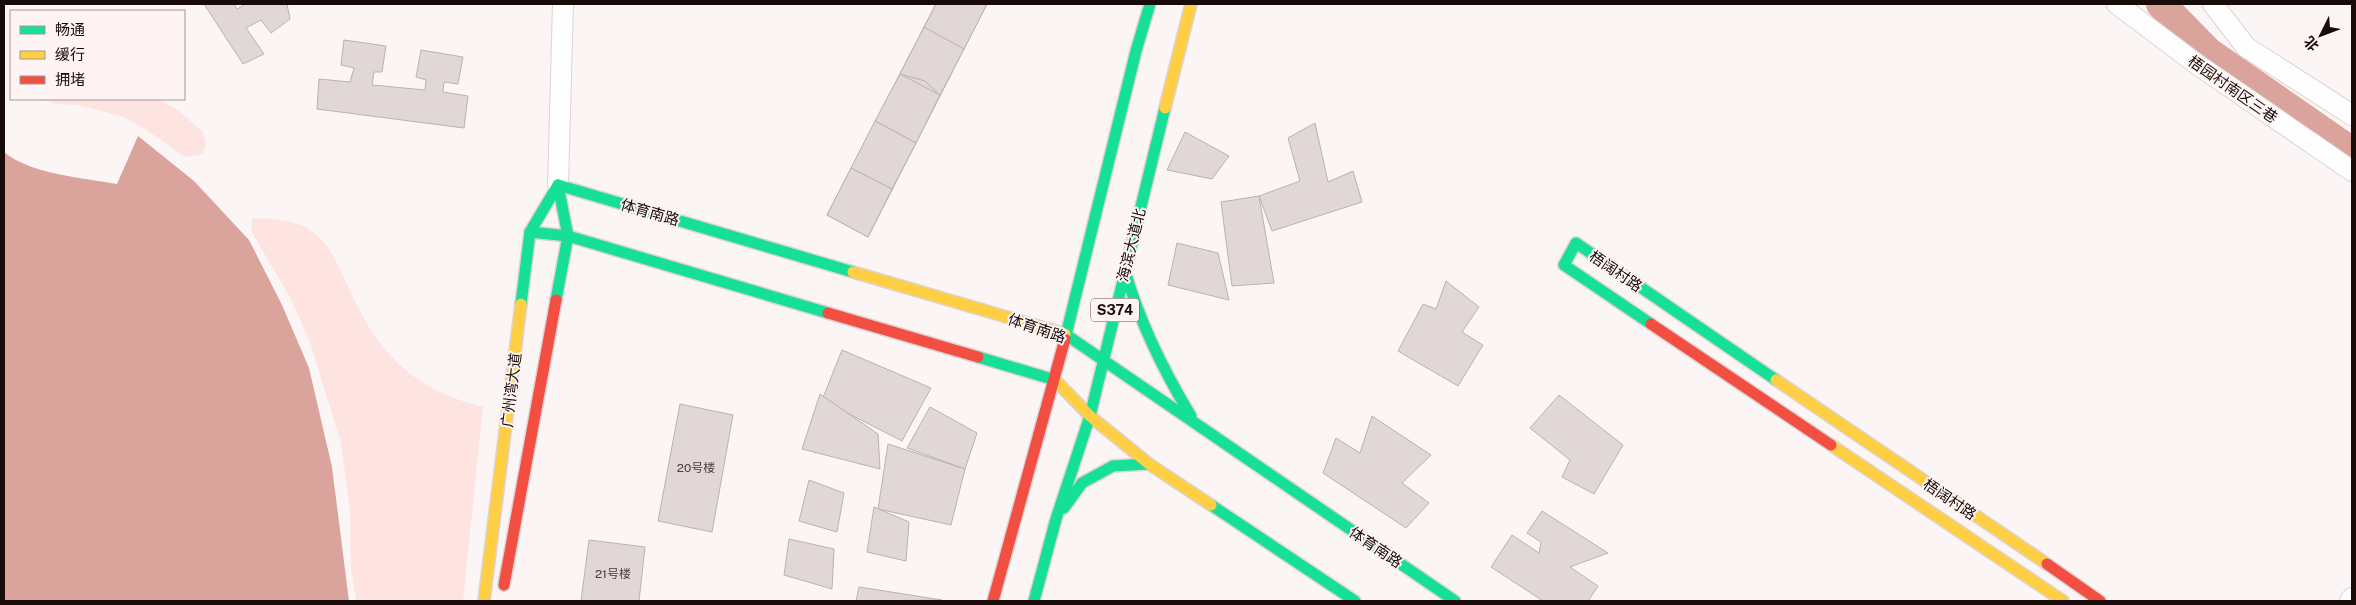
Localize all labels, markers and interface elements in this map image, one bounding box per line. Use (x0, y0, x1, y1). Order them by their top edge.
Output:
legend (10, 10, 185, 100)
north arrow (2296, 10, 2346, 60)
text: 畅通 (55, 21, 85, 38)
text: 北 (2301, 33, 2322, 54)
text: 缓行 (55, 46, 85, 63)
street label: 梧园村南区三巷 (2185, 52, 2281, 126)
text: 拥堵 (55, 71, 85, 88)
street label: 体育南路 (619, 196, 681, 228)
street label: 海滨大道北 (1114, 207, 1148, 283)
street label: 梧阔村路 (1586, 247, 1646, 295)
road number: S374 (1091, 298, 1139, 322)
street label: 体育南路 (1006, 310, 1068, 346)
street label: 广州湾大道 (498, 352, 524, 428)
house number: 20号楼 (677, 461, 715, 475)
street label: 梧阔村路 (1920, 475, 1980, 523)
street label: 体育南路 (1346, 523, 1406, 571)
house number: 21号楼 (595, 567, 631, 581)

